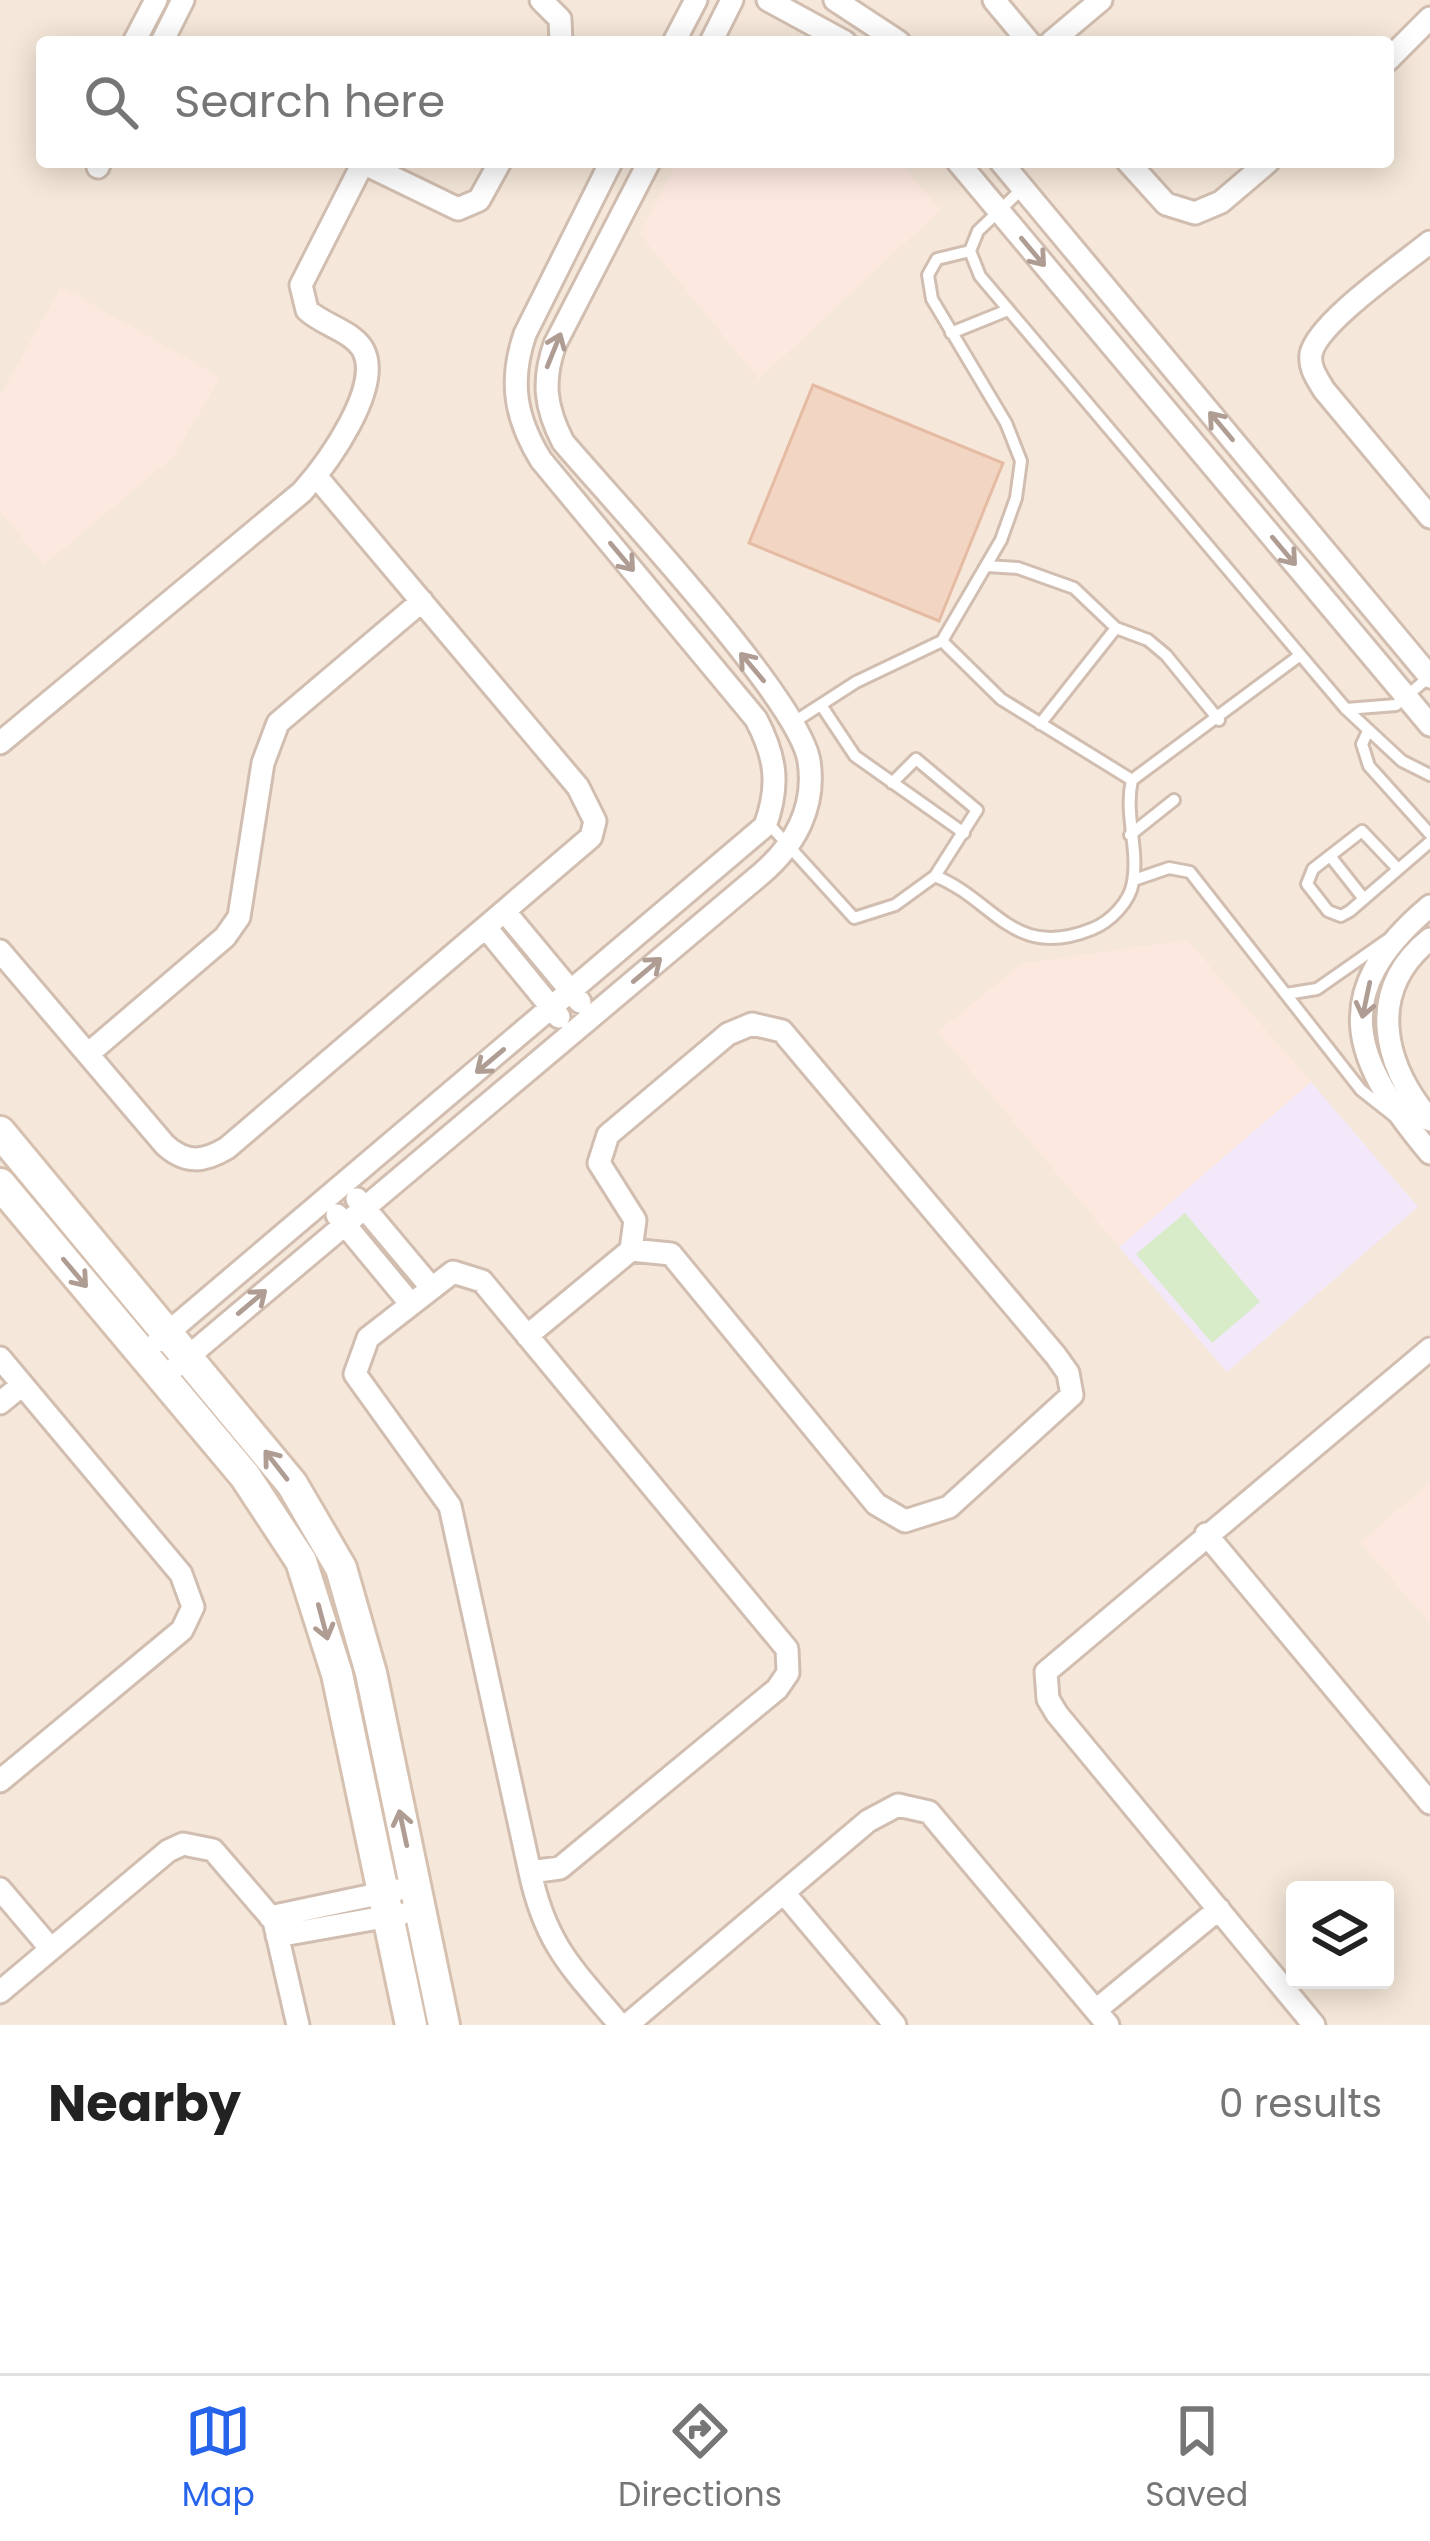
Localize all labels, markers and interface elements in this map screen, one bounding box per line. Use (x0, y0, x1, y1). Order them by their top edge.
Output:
search box (36, 36, 1394, 168)
icon: search (78, 69, 144, 135)
text: Search here (174, 70, 445, 133)
one-way arrow (1019, 236, 1047, 267)
one-way arrow (545, 333, 566, 370)
one-way arrow (1207, 411, 1235, 442)
one-way arrow (1269, 535, 1297, 566)
one-way arrow (609, 541, 635, 573)
one-way arrow (738, 652, 766, 683)
one-way arrow (631, 957, 662, 985)
one-way arrow (1354, 980, 1376, 1019)
one-way arrow (475, 1047, 507, 1073)
one-way arrow (61, 1257, 89, 1288)
one-way arrow (236, 1289, 267, 1317)
one-way arrow (263, 1449, 290, 1481)
one-way arrow (314, 1603, 336, 1641)
one-way arrow (391, 1810, 414, 1848)
map controls (1286, 1881, 1394, 1989)
button: layers (1286, 1881, 1394, 1989)
text: Nearby (48, 2067, 241, 2139)
text: 0 results (1219, 2076, 1382, 2131)
tab: Map (182, 2398, 255, 2520)
tab: Directions (618, 2398, 782, 2520)
tab: Saved (1145, 2398, 1248, 2520)

